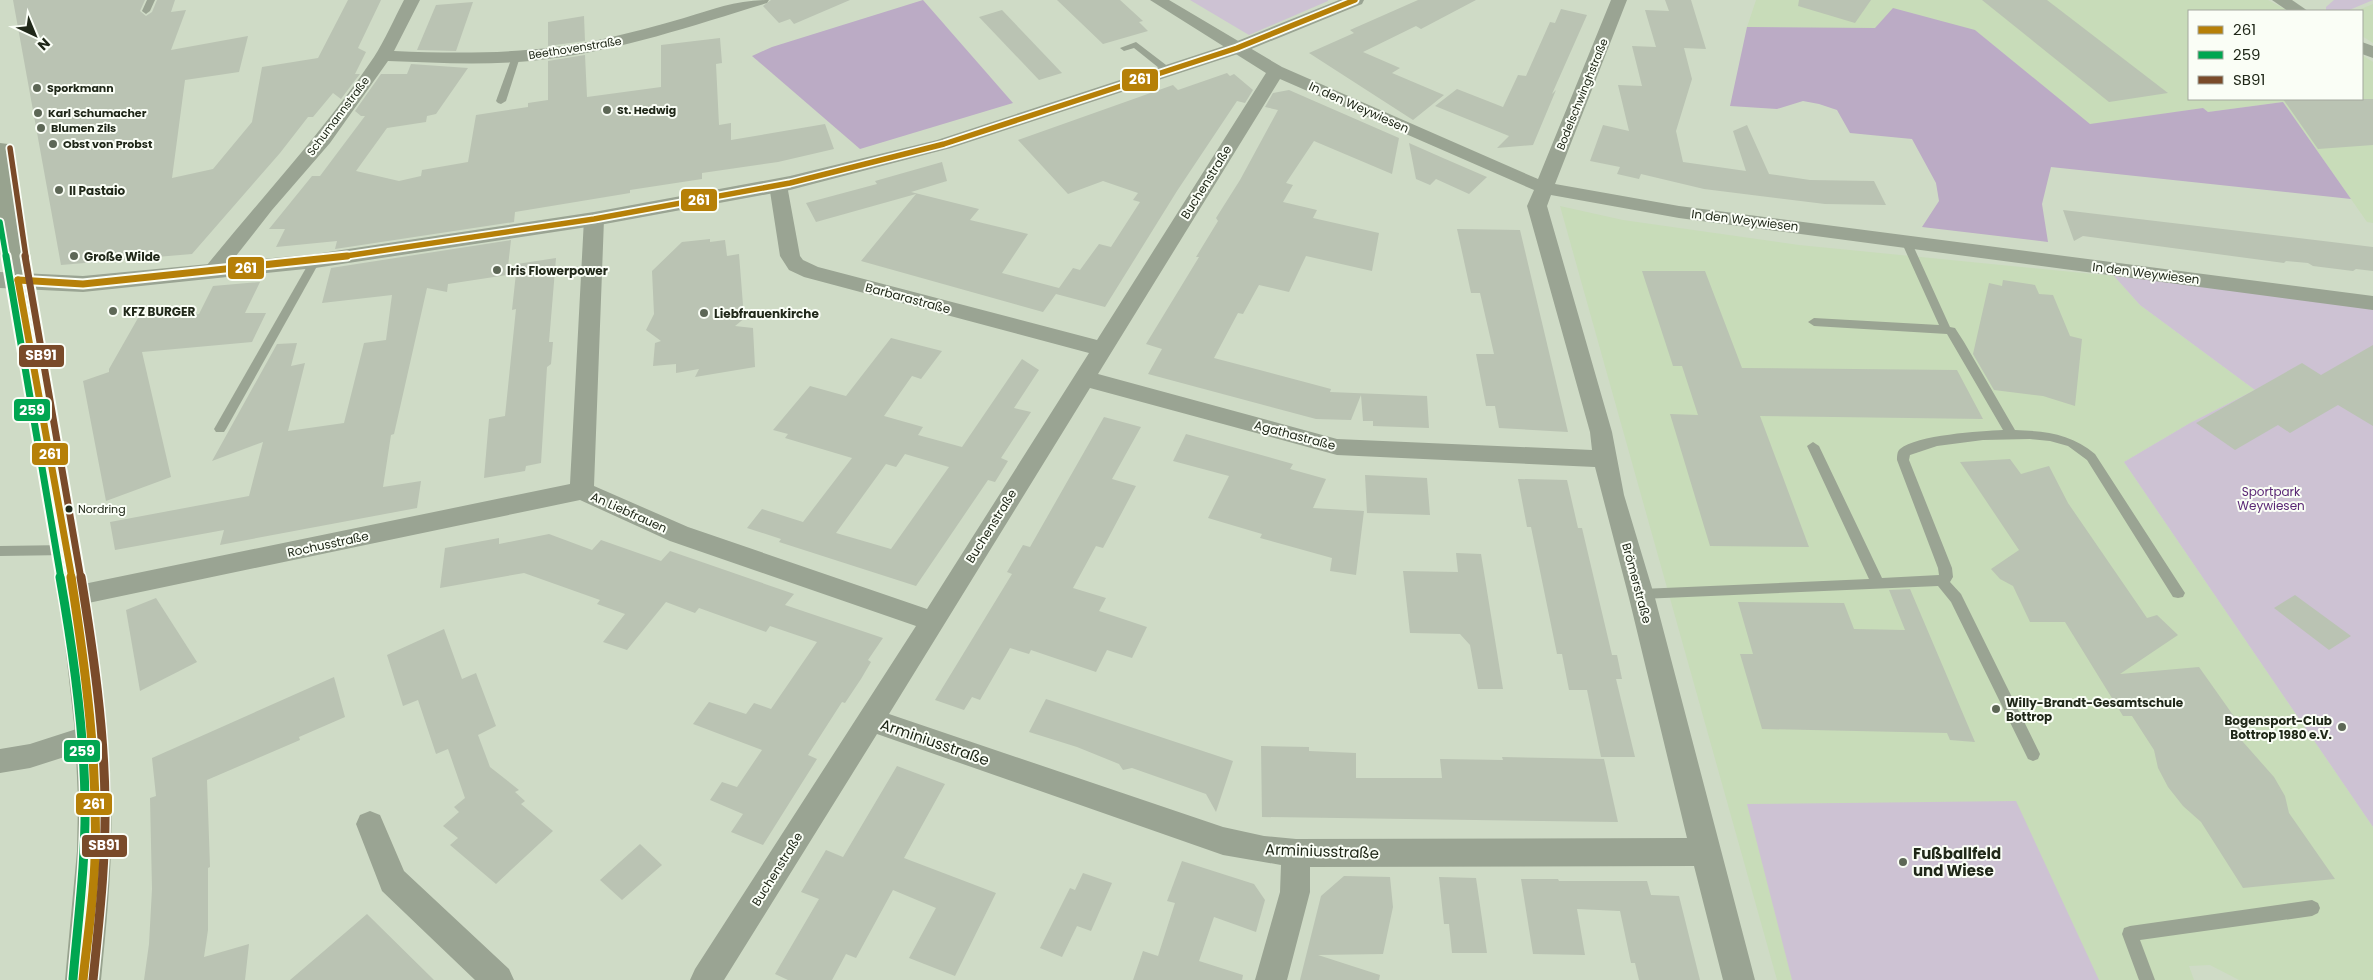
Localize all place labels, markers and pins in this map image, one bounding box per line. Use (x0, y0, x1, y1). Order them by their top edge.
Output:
place label: Sporkmann (47, 80, 114, 96)
marker: Sporkmann (31, 82, 43, 94)
place label: St. Hedwig (617, 102, 676, 118)
marker: St. Hedwig (601, 104, 613, 116)
place label: Karl Schumacher (48, 105, 147, 121)
marker: Karl Schumacher (32, 107, 44, 119)
place label: Blumen Zils (51, 120, 116, 136)
marker: Blumen Zils (35, 122, 47, 134)
place label: Obst von Probst (63, 136, 153, 152)
marker: Obst von Probst (47, 138, 59, 150)
place label: Il Pastaio (69, 182, 126, 199)
marker: Il Pastaio (53, 184, 65, 196)
place label: Große Wilde (84, 248, 161, 265)
marker: Große Wilde (68, 250, 80, 262)
place label: Iris Flowerpower (507, 262, 608, 279)
marker: Iris Flowerpower (491, 264, 503, 276)
place label: KFZ BURGER (123, 303, 195, 320)
marker: KFZ BURGER (107, 305, 119, 317)
place label: Liebfrauenkirche (714, 305, 819, 322)
marker: Liebfrauenkirche (698, 307, 710, 319)
place label: Nordring (78, 501, 126, 517)
marker: Nordring (64, 504, 74, 514)
place label: Willy-Brandt-Gesamtschule Bottrop (2006, 694, 2184, 725)
marker: Willy-Brandt-Gesamtschule Bottrop (1990, 703, 2002, 715)
place label: Bogensport-Club Bottrop 1980 e.V. (2224, 712, 2332, 743)
marker: Bogensport-Club Bottrop 1980 e.V. (2336, 721, 2348, 733)
place label: Fußballfeld und Wiese (1913, 843, 2001, 881)
marker: Fußballfeld und Wiese (1897, 856, 1909, 868)

